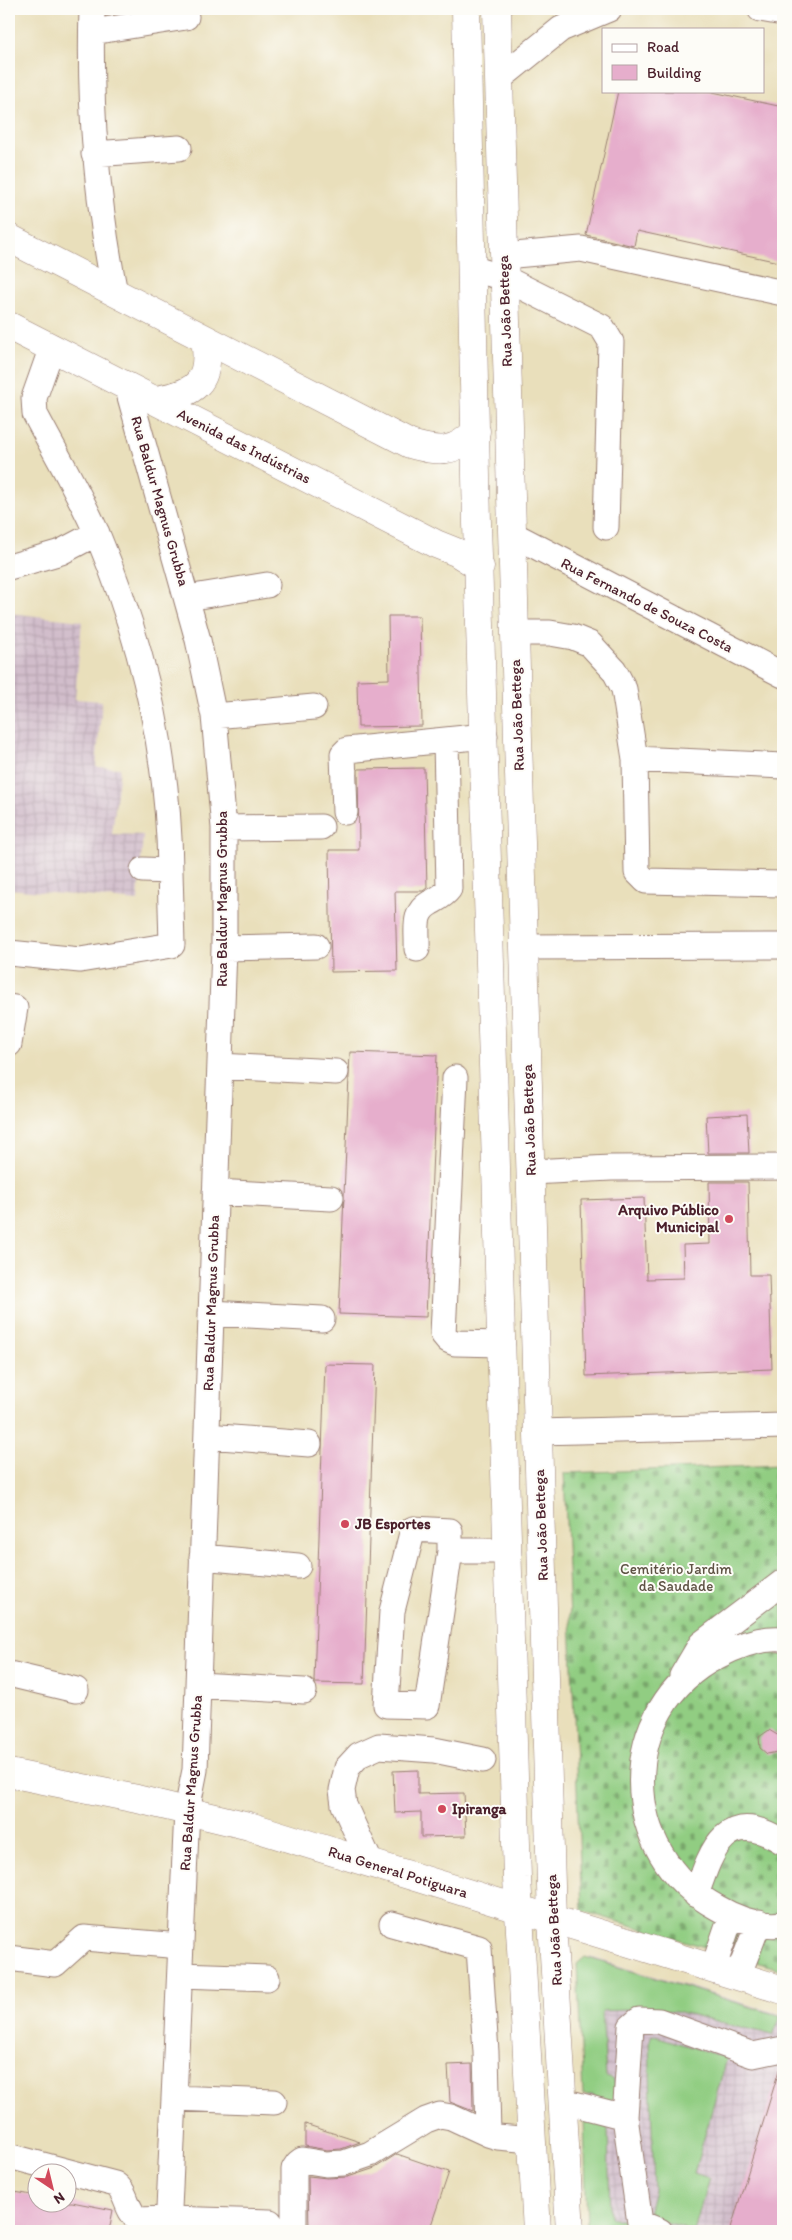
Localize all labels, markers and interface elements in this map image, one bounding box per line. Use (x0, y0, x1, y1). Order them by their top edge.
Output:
legend (602, 28, 764, 92)
text: Road (647, 38, 680, 56)
text: Building (647, 64, 701, 82)
street label: Rua João Bettega (494, 255, 516, 367)
street label: Avenida das Indústrias (174, 404, 314, 488)
street label: Rua Baldur Magnus Grubba (127, 414, 193, 589)
street label: Rua Fernando de Souza Costa (558, 554, 737, 657)
street label: Rua João Bettega (506, 659, 528, 771)
street label: Rua Baldur Magnus Grubba (213, 810, 231, 987)
street label: Rua João Bettega (518, 1064, 540, 1176)
place label: Arquivo Público Municipal (617, 1201, 720, 1237)
marker: Arquivo Público Municipal (723, 1213, 735, 1225)
street label: Rua Baldur Magnus Grubba (199, 1214, 223, 1391)
street label: Rua João Bettega (530, 1469, 552, 1581)
place label: JB Esportes (354, 1515, 431, 1534)
marker: JB Esportes (339, 1518, 351, 1530)
park label: Cemitério Jardim da Saudade (620, 1560, 732, 1595)
street label: Rua Baldur Magnus Grubba (176, 1694, 206, 1872)
place label: Ipiranga (452, 1800, 507, 1819)
marker: Ipiranga (436, 1803, 448, 1815)
street label: Rua General Potiguara (326, 1842, 470, 1902)
street label: Rua João Bettega (542, 1873, 566, 1986)
north arrow (28, 2162, 78, 2212)
text: N (50, 2189, 68, 2208)

